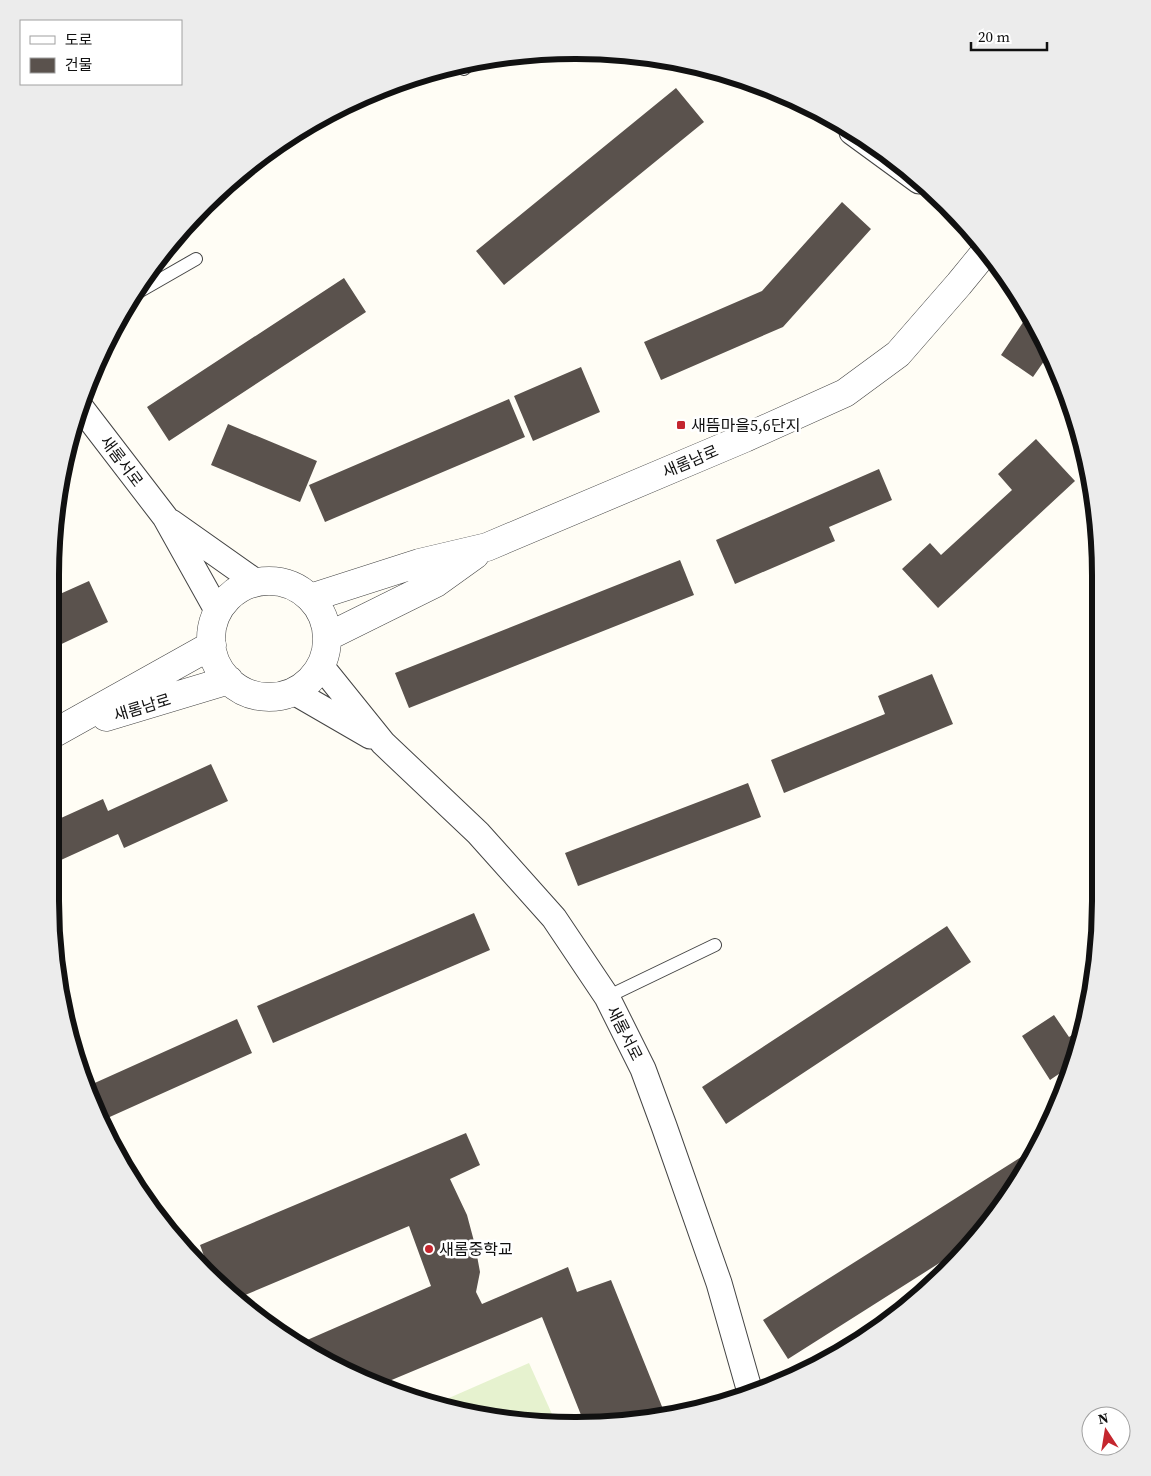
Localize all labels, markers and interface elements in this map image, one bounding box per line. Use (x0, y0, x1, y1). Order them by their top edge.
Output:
legend (20, 20, 182, 85)
scale bar (971, 20, 1047, 52)
text: 20 m (978, 26, 1010, 47)
text: 도로 (65, 29, 93, 50)
text: 건물 (65, 54, 93, 75)
place label: 새뜸마을5,6단지 (691, 414, 800, 436)
marker: 새뜸마을5,6단지 (675, 419, 687, 431)
street label: 새롬서로 (95, 431, 149, 491)
street label: 새롬남로 (659, 439, 722, 483)
street label: 새롬남로 (111, 688, 174, 726)
street label: 새롬서로 (602, 1002, 648, 1064)
place label: 새롬중학교 (439, 1238, 513, 1260)
marker: 새롬중학교 (423, 1243, 435, 1255)
north arrow (1081, 1406, 1131, 1456)
text: N (1096, 1407, 1110, 1429)

